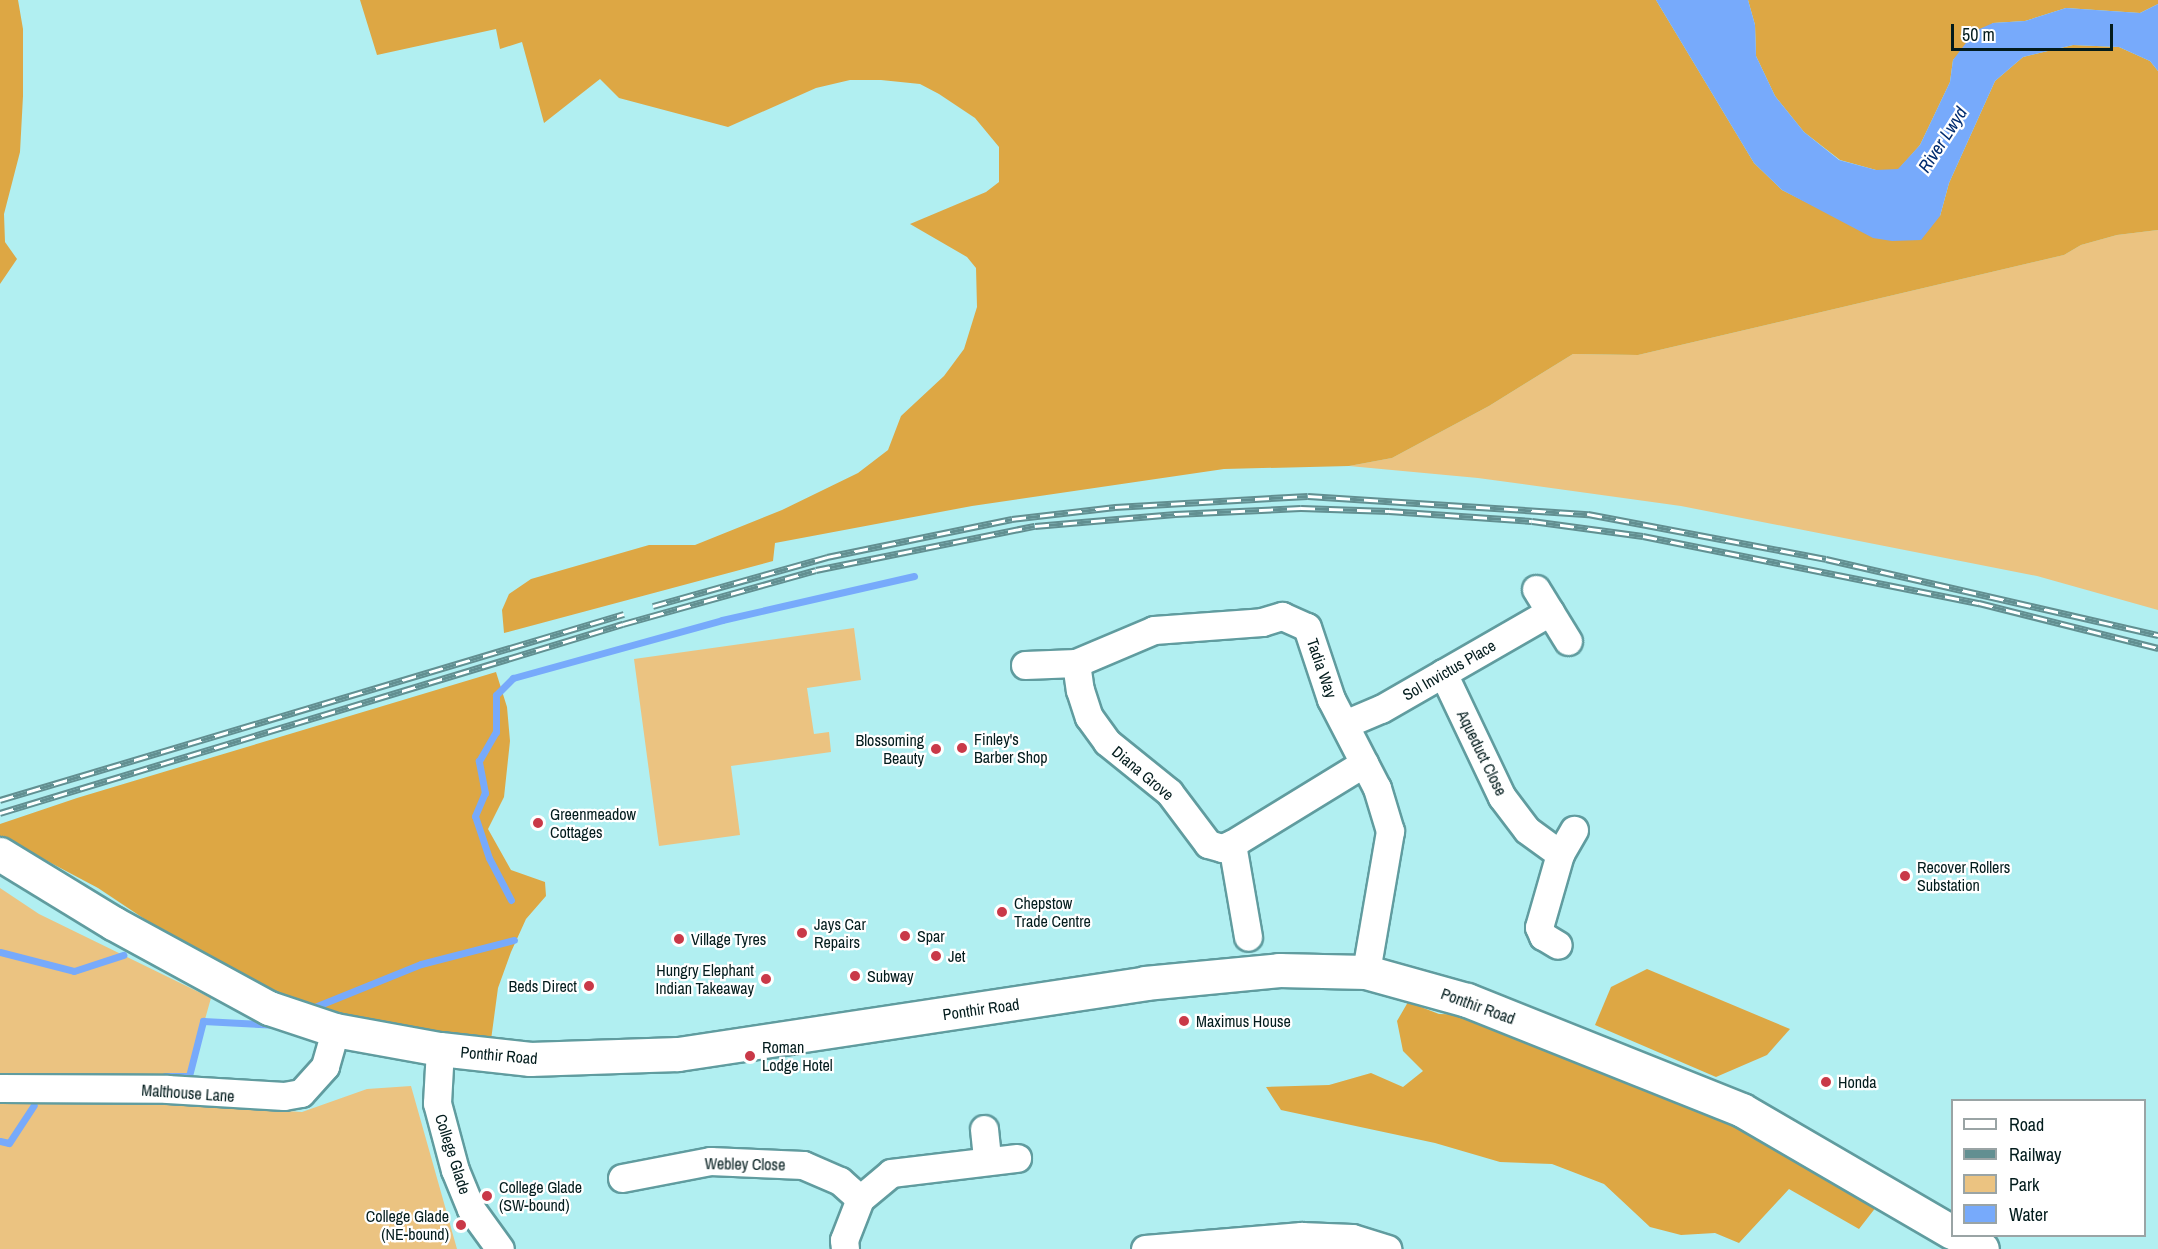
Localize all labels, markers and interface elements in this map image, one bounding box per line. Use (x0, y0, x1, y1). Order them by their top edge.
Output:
scale bar (1954, 12, 2116, 50)
text: 50 m (1962, 22, 1995, 47)
water label: River Lwyd (1914, 103, 1972, 177)
street label: Tadia Way (1303, 636, 1341, 700)
street label: Sol Invictus Place (1399, 636, 1499, 704)
street label: Aqueduct Close (1453, 707, 1511, 799)
place label: Finley's Barber Shop (974, 729, 1048, 767)
place label: Blossoming Beauty (855, 730, 924, 768)
marker: Finley's Barber Shop (955, 741, 969, 755)
marker: Blossoming Beauty (929, 742, 943, 756)
street label: Diana Grove (1108, 742, 1178, 804)
place label: Greenmeadow Cottages (550, 804, 636, 842)
marker: Greenmeadow Cottages (531, 816, 545, 830)
place label: Recover Rollers Substation (1917, 857, 2010, 895)
marker: Recover Rollers Substation (1898, 869, 1912, 883)
place label: Chepstow Trade Centre (1014, 893, 1091, 931)
marker: Chepstow Trade Centre (995, 905, 1009, 919)
place label: Jays Car Repairs (814, 914, 866, 952)
marker: Jays Car Repairs (795, 926, 809, 940)
place label: Spar (917, 926, 945, 946)
place label: Village Tyres (691, 929, 767, 949)
marker: Spar (898, 929, 912, 943)
marker: Village Tyres (672, 932, 686, 946)
place label: Jet (948, 946, 966, 966)
marker: Jet (929, 949, 943, 963)
place label: Hungry Elephant Indian Takeaway (655, 960, 754, 998)
place label: Subway (867, 966, 914, 986)
marker: Subway (848, 969, 862, 983)
marker: Hungry Elephant Indian Takeaway (759, 972, 773, 986)
place label: Beds Direct (508, 976, 577, 996)
marker: Beds Direct (582, 979, 596, 993)
street label: Ponthir Road (1438, 984, 1518, 1028)
street label: Ponthir Road (941, 994, 1021, 1024)
place label: Maximus House (1196, 1011, 1291, 1031)
marker: Maximus House (1177, 1014, 1191, 1028)
place label: Roman Lodge Hotel (762, 1037, 833, 1075)
street label: Ponthir Road (460, 1042, 538, 1068)
marker: Roman Lodge Hotel (743, 1049, 757, 1063)
place label: Honda (1838, 1072, 1877, 1092)
marker: Honda (1819, 1075, 1833, 1089)
street label: Malthouse Lane (141, 1080, 235, 1106)
legend (1951, 1099, 2146, 1237)
street label: College Glade (431, 1111, 475, 1197)
text: Road (2009, 1112, 2044, 1137)
text: Railway (2009, 1142, 2062, 1167)
street label: Webley Close (704, 1154, 786, 1174)
text: Park (2009, 1172, 2039, 1197)
place label: College Glade (SW-bound) (499, 1177, 582, 1215)
marker: College Glade (SW-bound) (480, 1189, 494, 1203)
text: Water (2009, 1202, 2048, 1227)
place label: College Glade (NE-bound) (366, 1206, 449, 1244)
marker: College Glade (NE-bound) (454, 1218, 468, 1232)

